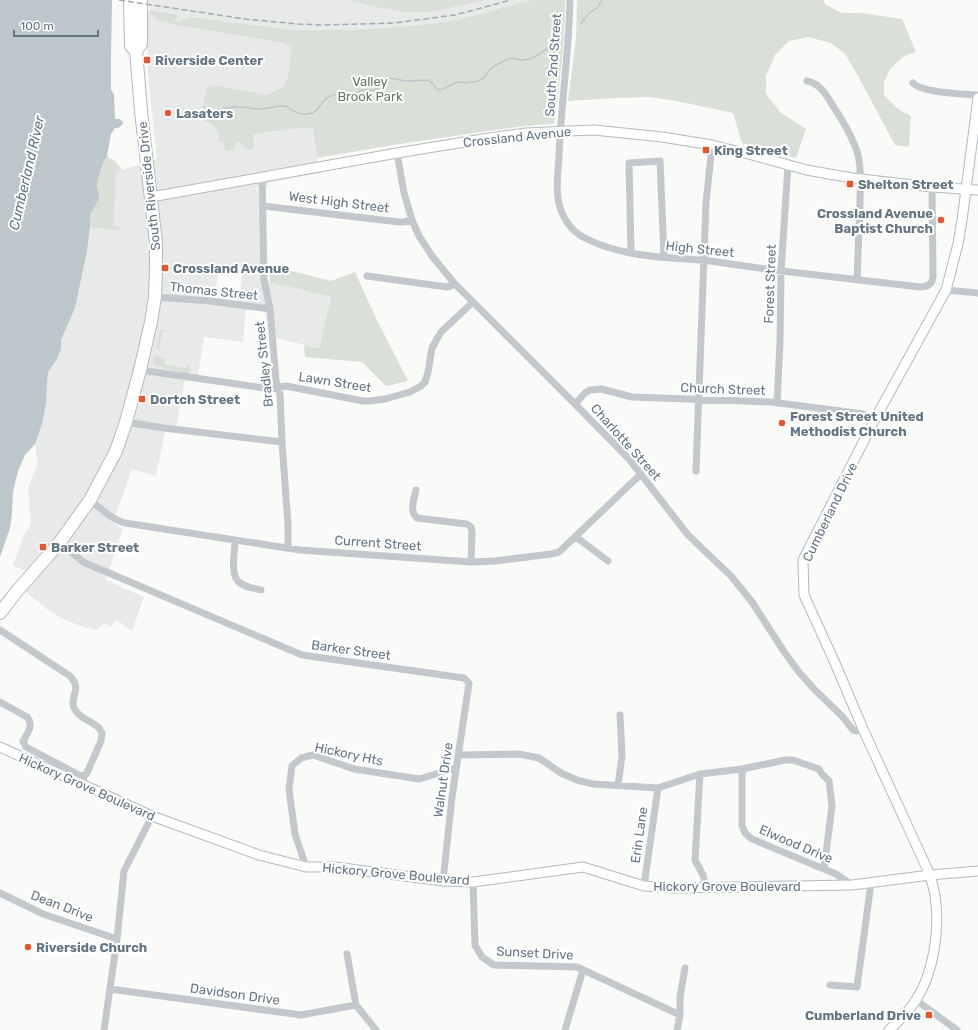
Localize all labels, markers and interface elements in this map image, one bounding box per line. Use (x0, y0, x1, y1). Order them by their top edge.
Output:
scale bar (14, 12, 98, 38)
street label: South 2nd Street (542, 13, 564, 117)
text: 100 m (20, 19, 54, 33)
place label: Riverside Center (155, 53, 263, 68)
marker: Riverside Center (142, 55, 152, 65)
park label: Valley Brook Park (337, 74, 403, 104)
place label: Lasaters (176, 106, 233, 121)
marker: Lasaters (163, 108, 173, 118)
water label: Cumberland River (6, 114, 49, 232)
street label: South Riverside Drive (135, 121, 163, 251)
street label: Crossland Avenue (462, 124, 572, 150)
place label: King Street (714, 143, 788, 158)
marker: King Street (701, 145, 711, 155)
place label: Shelton Street (858, 177, 954, 192)
marker: Shelton Street (845, 179, 855, 189)
street label: West High Street (288, 188, 390, 217)
place label: Crossland Avenue Baptist Church (817, 206, 933, 236)
marker: Crossland Avenue Baptist Church (936, 215, 946, 225)
street label: High Street (665, 238, 735, 261)
street label: Forest Street (761, 244, 779, 324)
place label: Crossland Avenue (173, 261, 289, 276)
marker: Crossland Avenue (160, 263, 170, 273)
street label: Thomas Street (169, 279, 259, 303)
street label: Bradley Street (252, 320, 276, 408)
street label: Lawn Street (298, 369, 372, 395)
street label: Church Street (680, 380, 766, 398)
place label: Dortch Street (150, 392, 240, 407)
marker: Dortch Street (137, 394, 147, 404)
street label: Charlotte Street (588, 401, 664, 483)
place label: Forest Street United Methodist Church (790, 409, 924, 439)
marker: Forest Street United Methodist Church (777, 418, 787, 428)
street label: Cumberland Drive (799, 460, 861, 564)
street label: Current Street (334, 532, 422, 554)
place label: Barker Street (51, 540, 139, 555)
marker: Barker Street (38, 542, 48, 552)
street label: Barker Street (310, 637, 392, 663)
street label: Hickory Hts (313, 739, 385, 769)
street label: Walnut Drive (430, 741, 456, 819)
street label: Hickory Grove Boulevard (17, 750, 157, 824)
street label: Erin Lane (628, 806, 650, 864)
street label: Elwood Drive (757, 822, 835, 866)
street label: Hickory Grove Boulevard (322, 860, 470, 888)
street label: Hickory Grove Boulevard (653, 879, 801, 894)
street label: Dean Drive (29, 887, 95, 925)
place label: Riverside Church (36, 940, 147, 955)
marker: Riverside Church (23, 942, 33, 952)
street label: Sunset Drive (496, 943, 574, 963)
street label: Davidson Drive (189, 980, 281, 1008)
place label: Cumberland Drive (805, 1008, 921, 1023)
marker: Cumberland Drive (924, 1010, 934, 1020)

